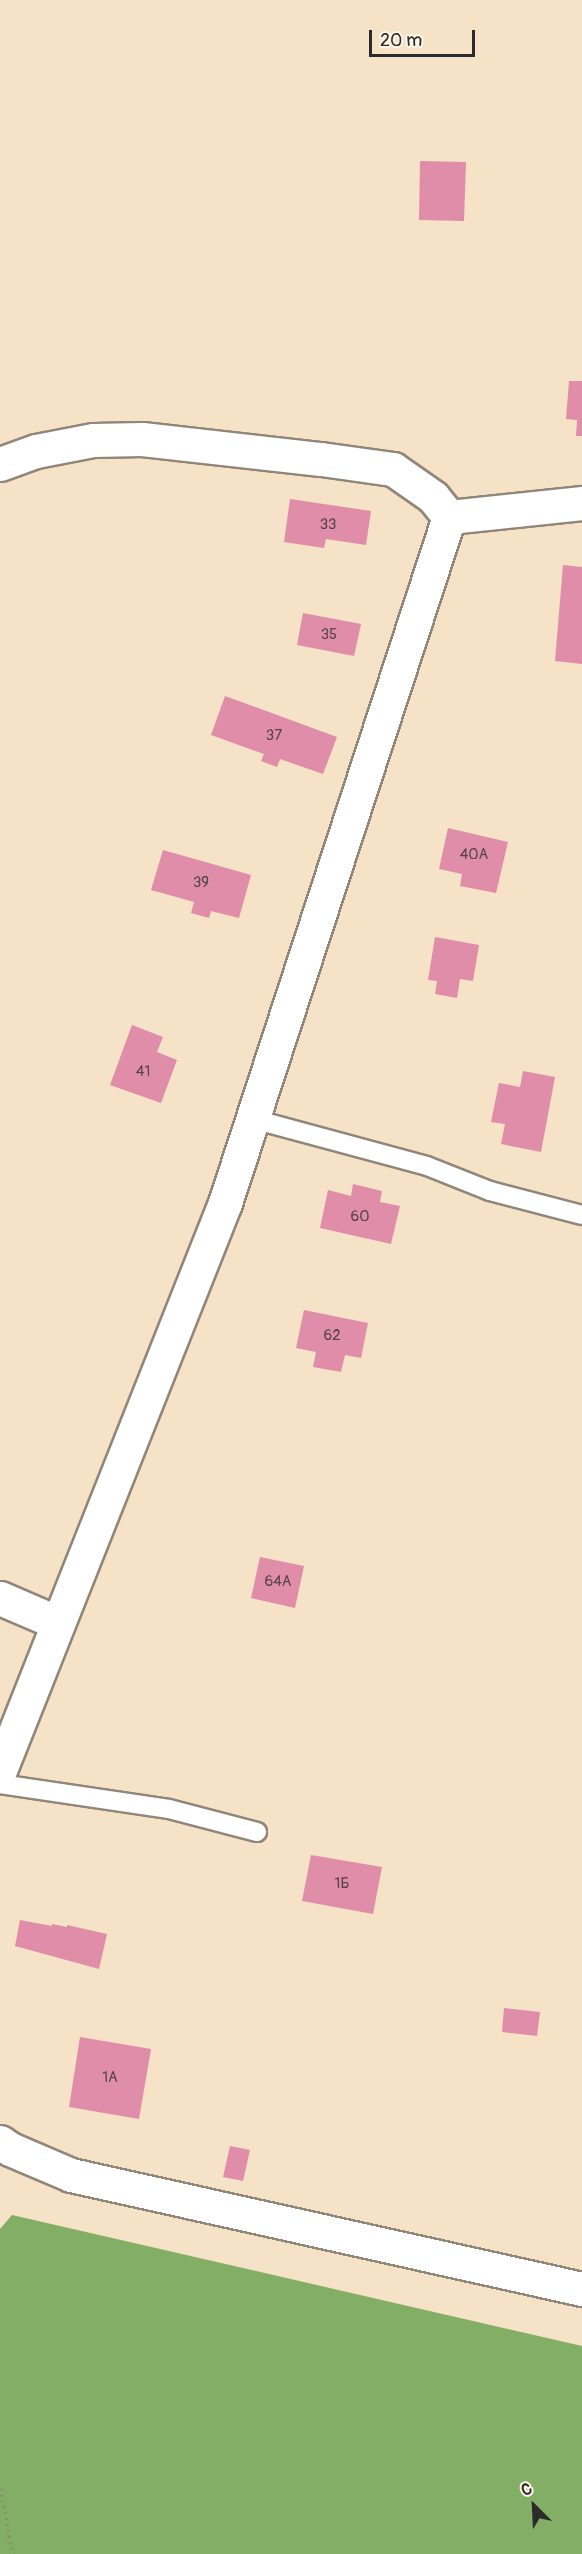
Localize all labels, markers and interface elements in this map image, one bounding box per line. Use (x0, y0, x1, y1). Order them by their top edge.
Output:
scale bar (372, 18, 478, 56)
text: 20 m (380, 29, 422, 52)
house number: 33 (320, 516, 336, 534)
house number: 35 (321, 626, 337, 644)
house number: 37 (266, 727, 282, 745)
house number: 40А (460, 846, 488, 864)
house number: 39 (193, 874, 209, 892)
house number: 41 (136, 1063, 150, 1081)
house number: 60 (351, 1208, 369, 1226)
house number: 62 (323, 1327, 341, 1345)
house number: 64А (264, 1573, 292, 1591)
house number: 1Б (335, 1875, 349, 1893)
house number: 1А (102, 2069, 118, 2087)
north arrow (504, 2476, 564, 2536)
text: С (518, 2478, 535, 2501)

